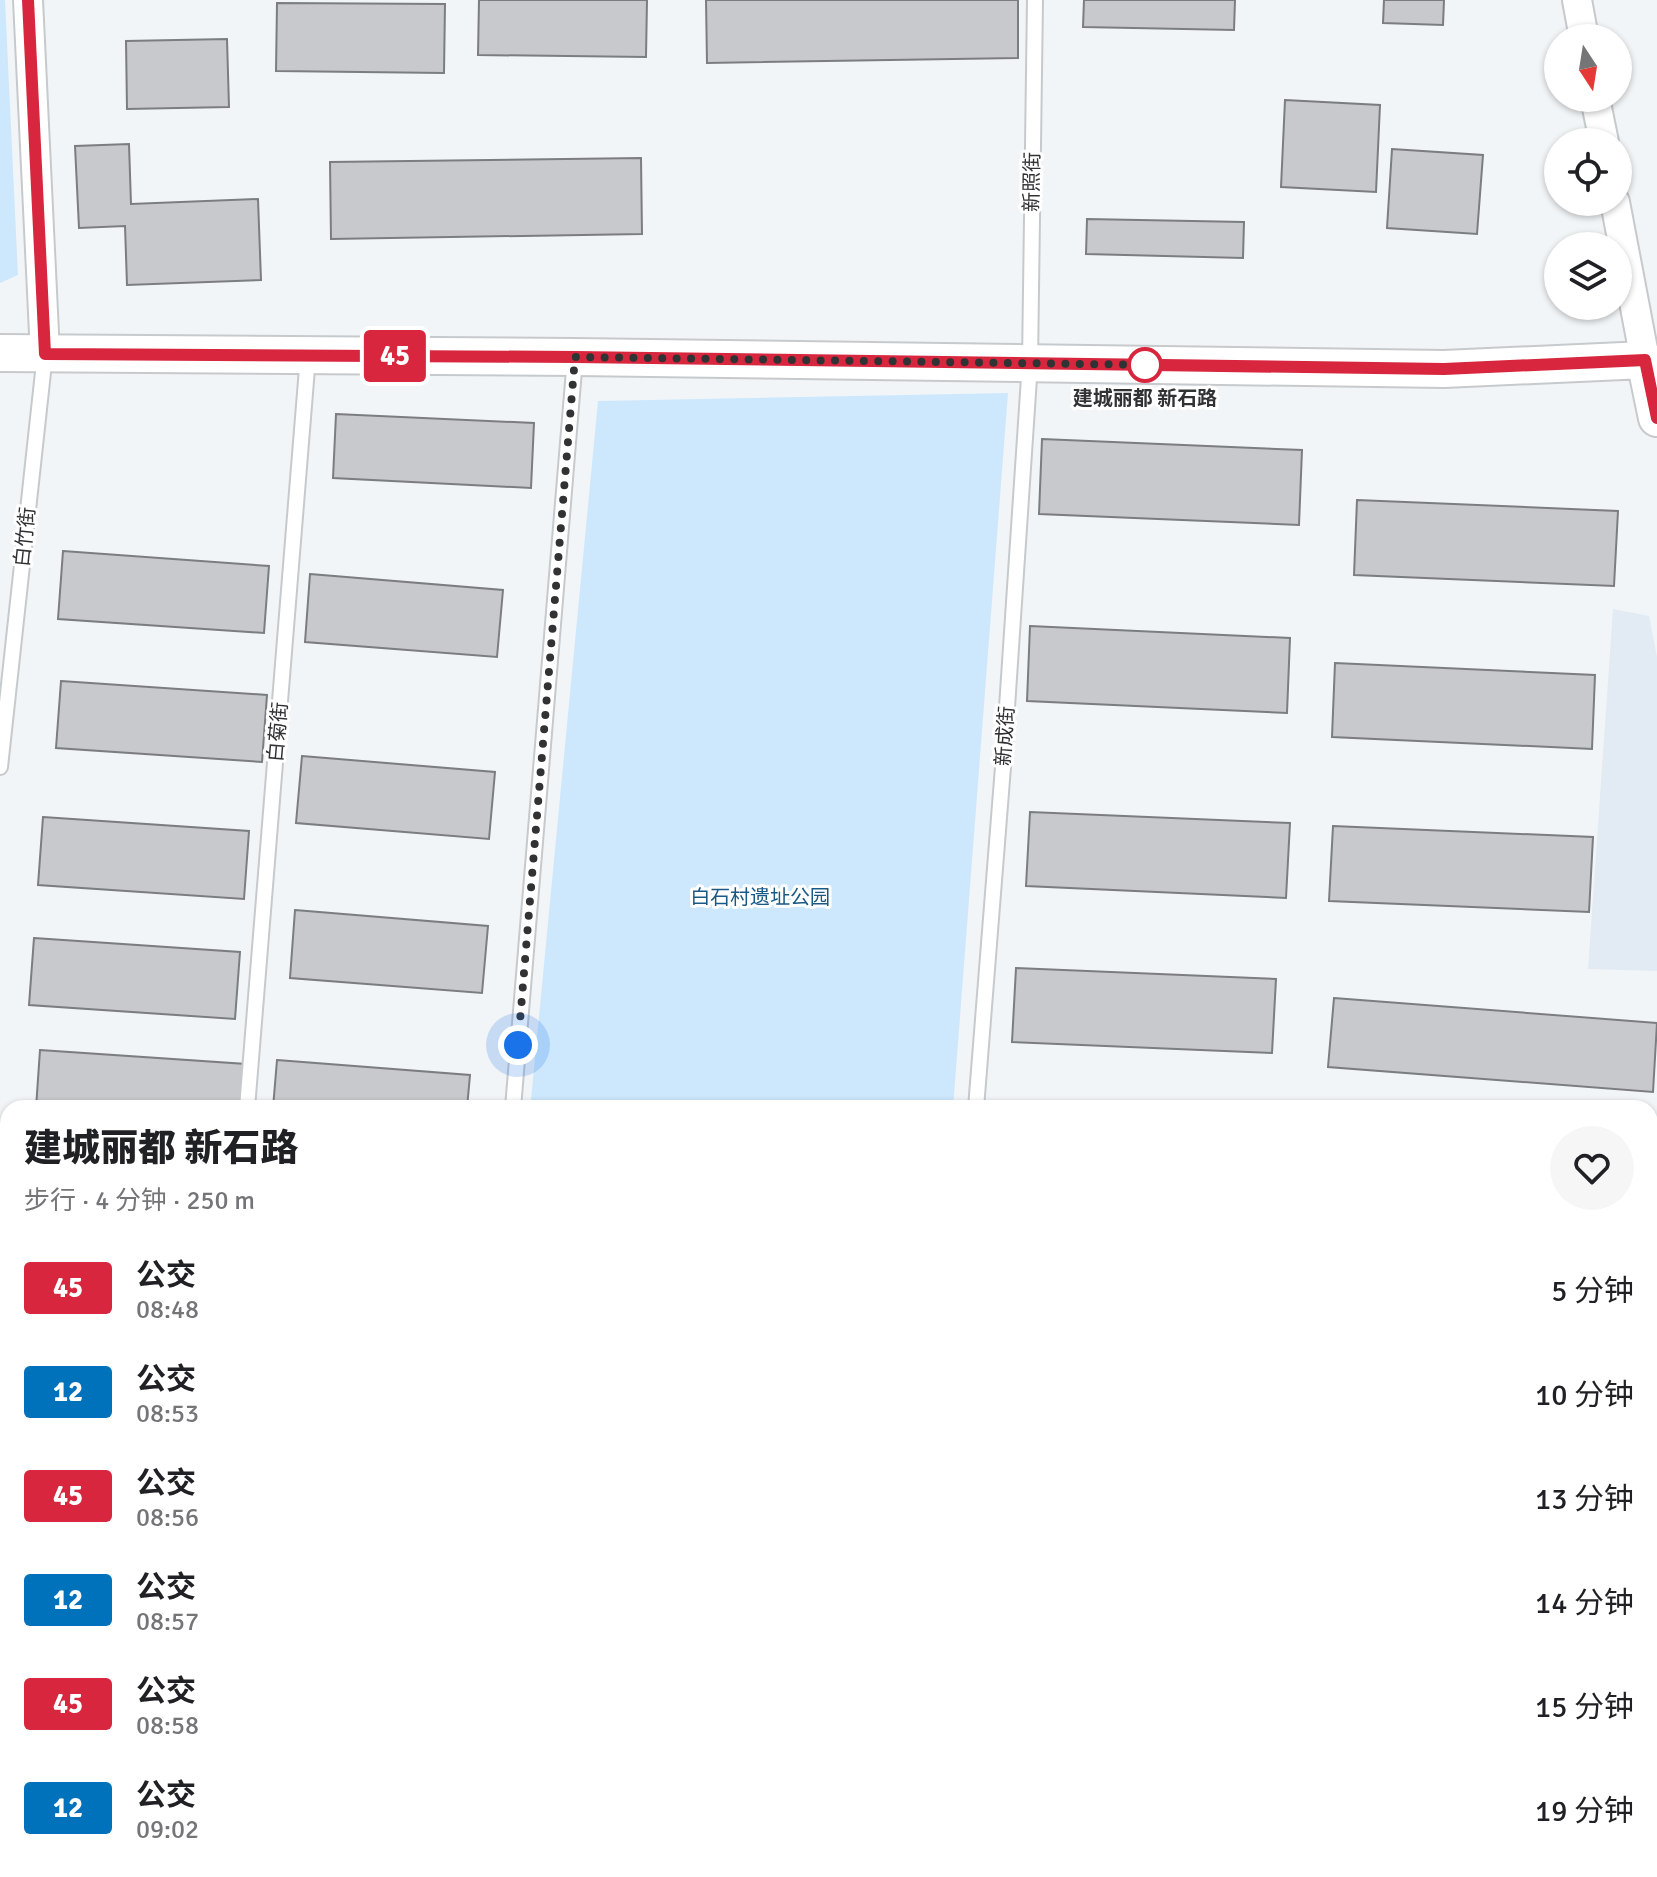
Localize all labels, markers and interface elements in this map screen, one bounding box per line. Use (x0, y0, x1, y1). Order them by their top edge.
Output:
north arrow (1544, 24, 1632, 112)
map controls (1544, 24, 1632, 320)
button: locate (1544, 128, 1632, 216)
street label: 新照街 (1019, 152, 1045, 212)
button: layers (1544, 232, 1632, 320)
line badge: 45 (359, 330, 431, 382)
text: 45 (380, 339, 410, 373)
marker: 建城丽都 新石路 (1128, 348, 1162, 382)
place label: 建城丽都 新石路 (1073, 386, 1217, 411)
street label: 白竹街 (9, 506, 41, 568)
street label: 白菊街 (263, 701, 293, 763)
street label: 新成街 (990, 705, 1020, 767)
park label: 白石村遗址公园 (690, 885, 830, 910)
your location (498, 1025, 538, 1065)
text: 建城丽都 新石路 (24, 1125, 298, 1172)
button: heart (1550, 1126, 1634, 1210)
text: 步行 · 4 分钟 · 250 m (24, 1185, 255, 1217)
text: 公交 (136, 1257, 196, 1294)
text: 45 (53, 1271, 83, 1305)
text: 5 分钟 (1551, 1273, 1634, 1310)
text: 08:48 (136, 1294, 199, 1326)
text: 公交 (136, 1361, 196, 1398)
text: 12 (53, 1375, 83, 1409)
text: 10 分钟 (1535, 1377, 1634, 1414)
text: 08:53 (136, 1398, 199, 1430)
text: 公交 (136, 1465, 196, 1502)
text: 45 (53, 1479, 83, 1513)
text: 13 分钟 (1535, 1481, 1634, 1518)
text: 08:56 (136, 1502, 199, 1534)
text: 公交 (136, 1569, 196, 1606)
text: 12 (53, 1583, 83, 1617)
text: 14 分钟 (1535, 1585, 1634, 1622)
text: 08:57 (136, 1606, 199, 1638)
text: 公交 (136, 1673, 196, 1710)
text: 45 (53, 1687, 83, 1721)
text: 15 分钟 (1535, 1689, 1634, 1726)
text: 08:58 (136, 1710, 199, 1742)
text: 公交 (136, 1777, 196, 1814)
text: 12 (53, 1791, 83, 1825)
text: 19 分钟 (1535, 1793, 1634, 1830)
text: 09:02 (136, 1814, 199, 1846)

